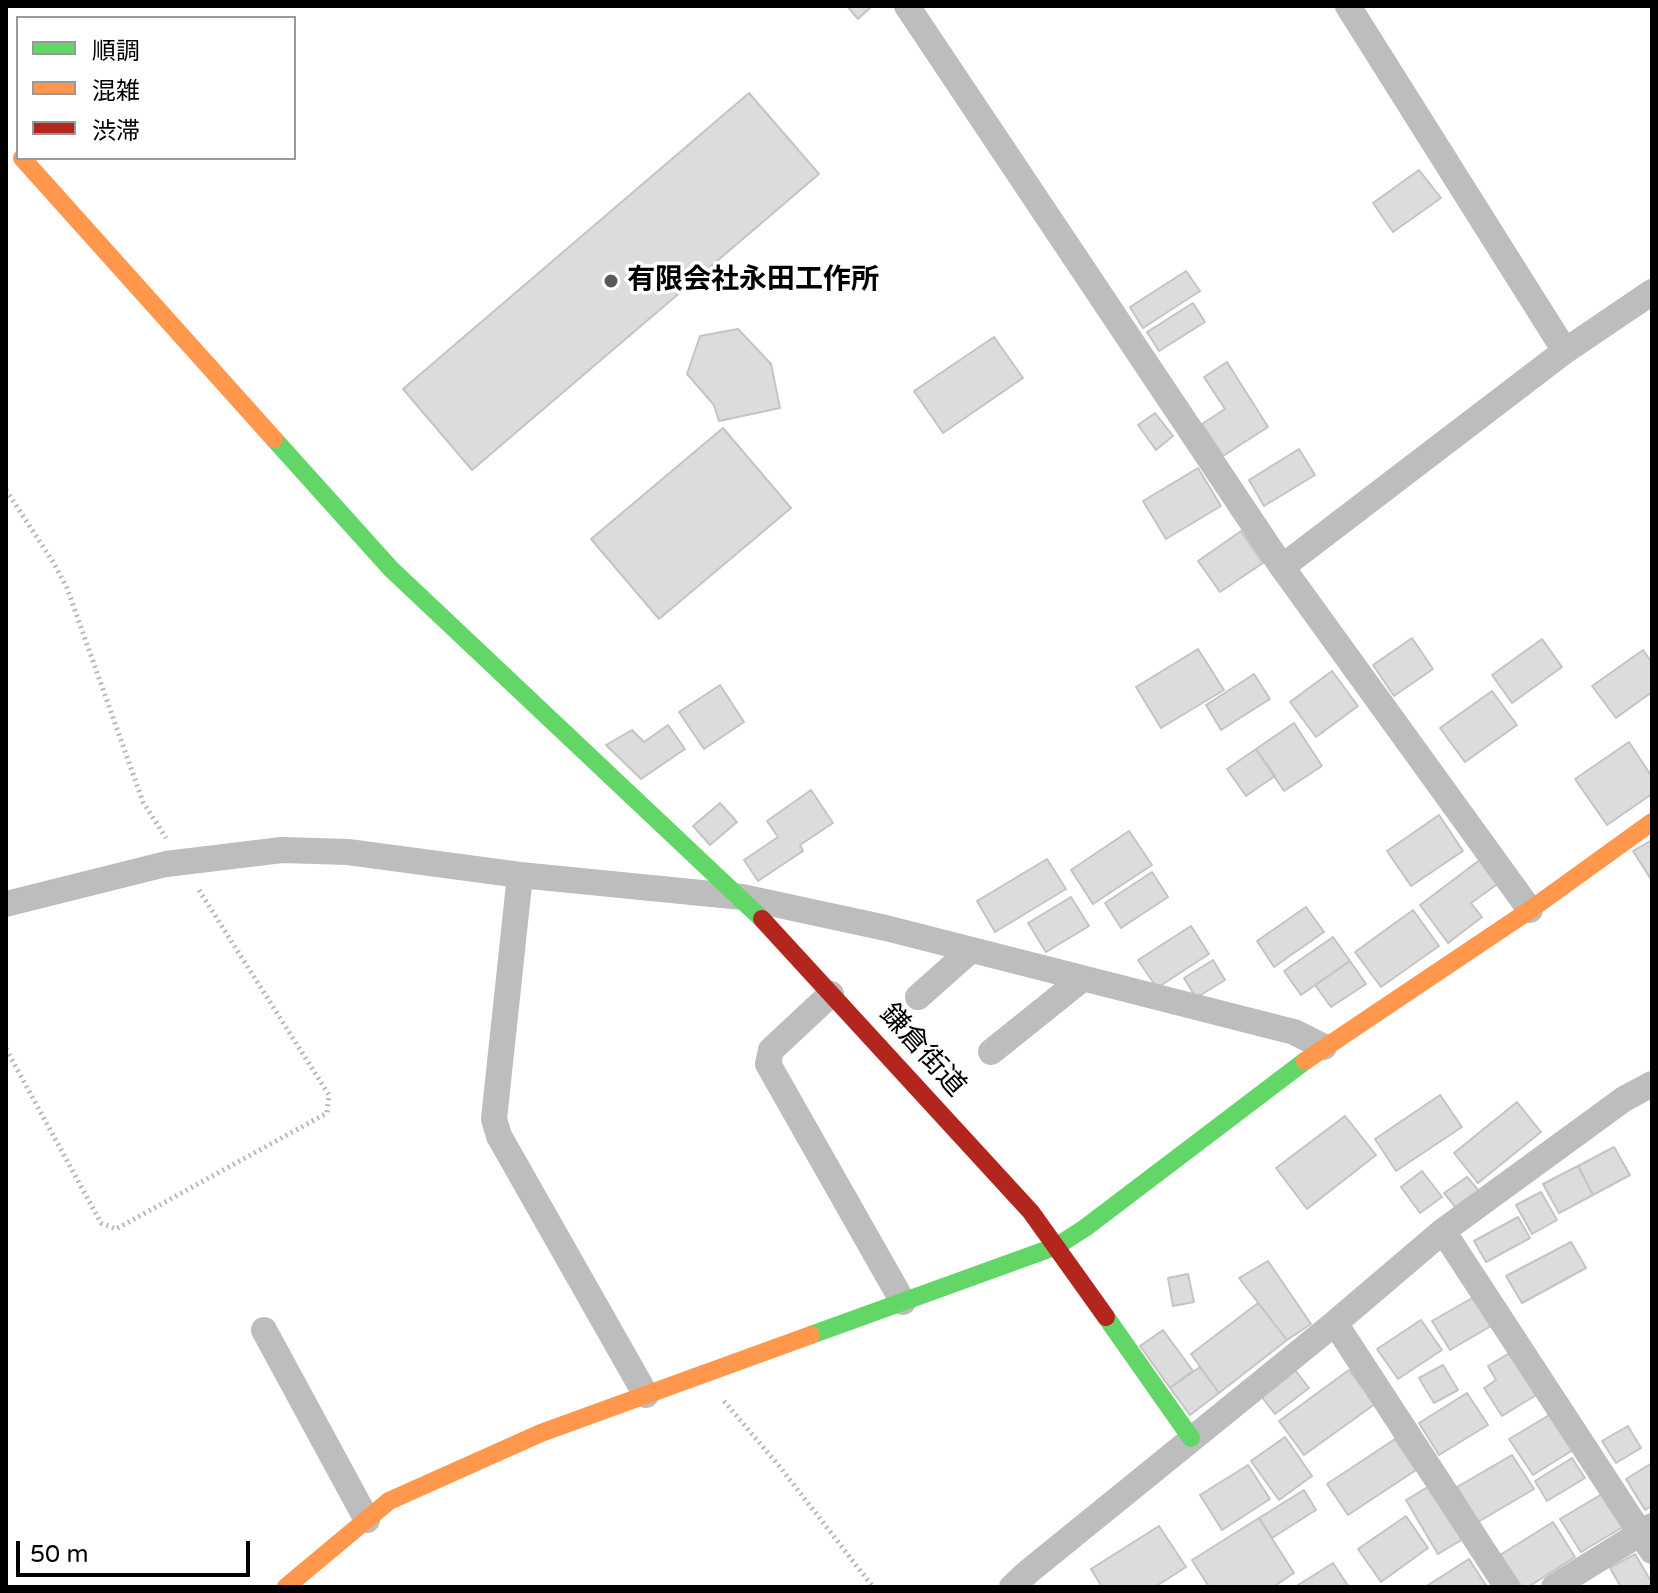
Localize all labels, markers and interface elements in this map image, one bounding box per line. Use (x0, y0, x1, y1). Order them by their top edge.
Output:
legend (16, 16, 296, 160)
text: 順調 (92, 37, 140, 66)
text: 混雑 (92, 77, 140, 106)
text: 渋滞 (92, 117, 140, 146)
place label: 有限会社永田工作所 (627, 264, 879, 298)
marker: 有限会社永田工作所 (602, 272, 620, 290)
street label: 鎌倉街道 (872, 998, 972, 1104)
scale bar (20, 1525, 254, 1575)
text: 50 m (30, 1540, 88, 1569)

